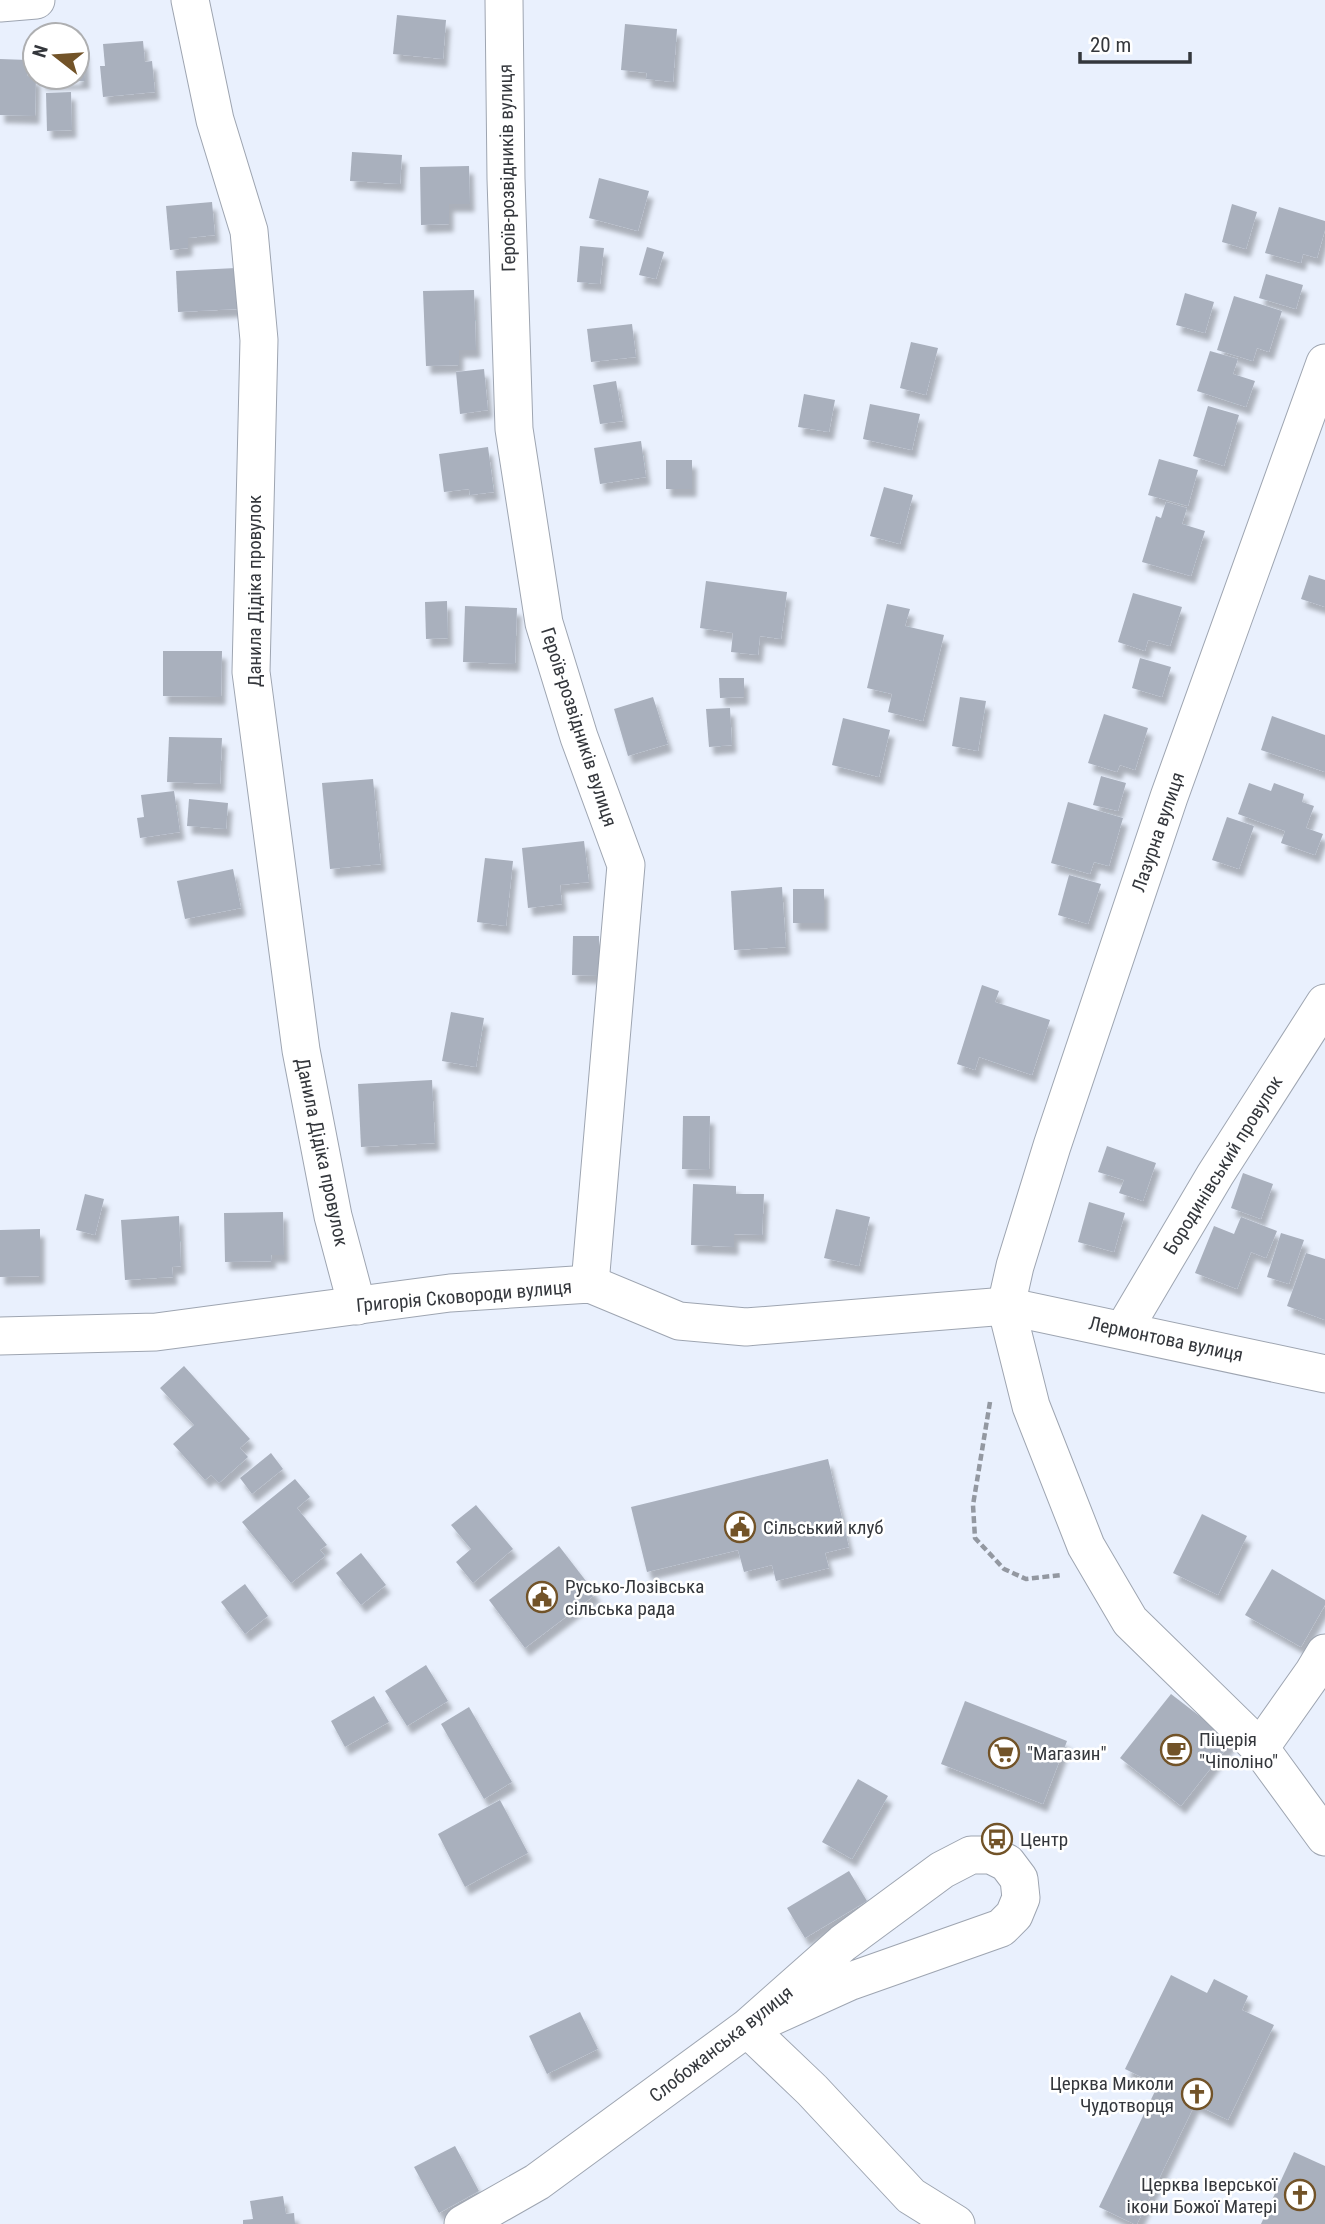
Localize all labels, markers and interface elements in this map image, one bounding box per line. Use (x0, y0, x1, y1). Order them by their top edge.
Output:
north arrow (21, 21, 91, 91)
scale bar (1080, 21, 1190, 65)
text: 20 m (1090, 33, 1131, 57)
text: N (28, 42, 53, 60)
street label: Героїв-розвідників вулиця (494, 64, 520, 272)
street label: Данила Дідіка провулок (243, 495, 266, 687)
street label: Героїв-розвідників вулиця (536, 625, 622, 829)
street label: Лазурна вулиця (1127, 769, 1189, 895)
street label: Данила Дідіка провулок (291, 1056, 353, 1248)
street label: Бородинівський провулок (1159, 1071, 1287, 1259)
street label: Григорія Сковороди вулиця (355, 1275, 573, 1317)
street label: Лермонтова вулиця (1087, 1311, 1245, 1367)
public building icon: Сільський клуб (723, 1510, 757, 1544)
place label: Сільський клуб (763, 1516, 884, 1539)
place label: Русько-Лозівська сільська рада (565, 1575, 704, 1620)
public building icon: Русько-Лозівська сільська рада (525, 1580, 559, 1614)
place label: Піцерія "Чіполіно" (1199, 1728, 1278, 1773)
cafe icon: Піцерія "Чіполіно" (1159, 1733, 1193, 1767)
supermarket icon: "Магазин" (987, 1736, 1021, 1770)
place label: "Магазин" (1027, 1742, 1107, 1765)
bus stop icon: Центр (980, 1822, 1014, 1856)
place label: Центр (1020, 1828, 1068, 1851)
street label: Слобожанська вулиця (645, 1981, 797, 2107)
place label: Церква Миколи Чудотворця (1050, 2072, 1174, 2117)
church icon: Церква Миколи Чудотворця (1180, 2077, 1214, 2111)
place label: Церква Іверської ікони Божої Матері (1127, 2173, 1279, 2218)
church icon: Церква Іверської ікони Божої Матері (1283, 2178, 1317, 2212)

